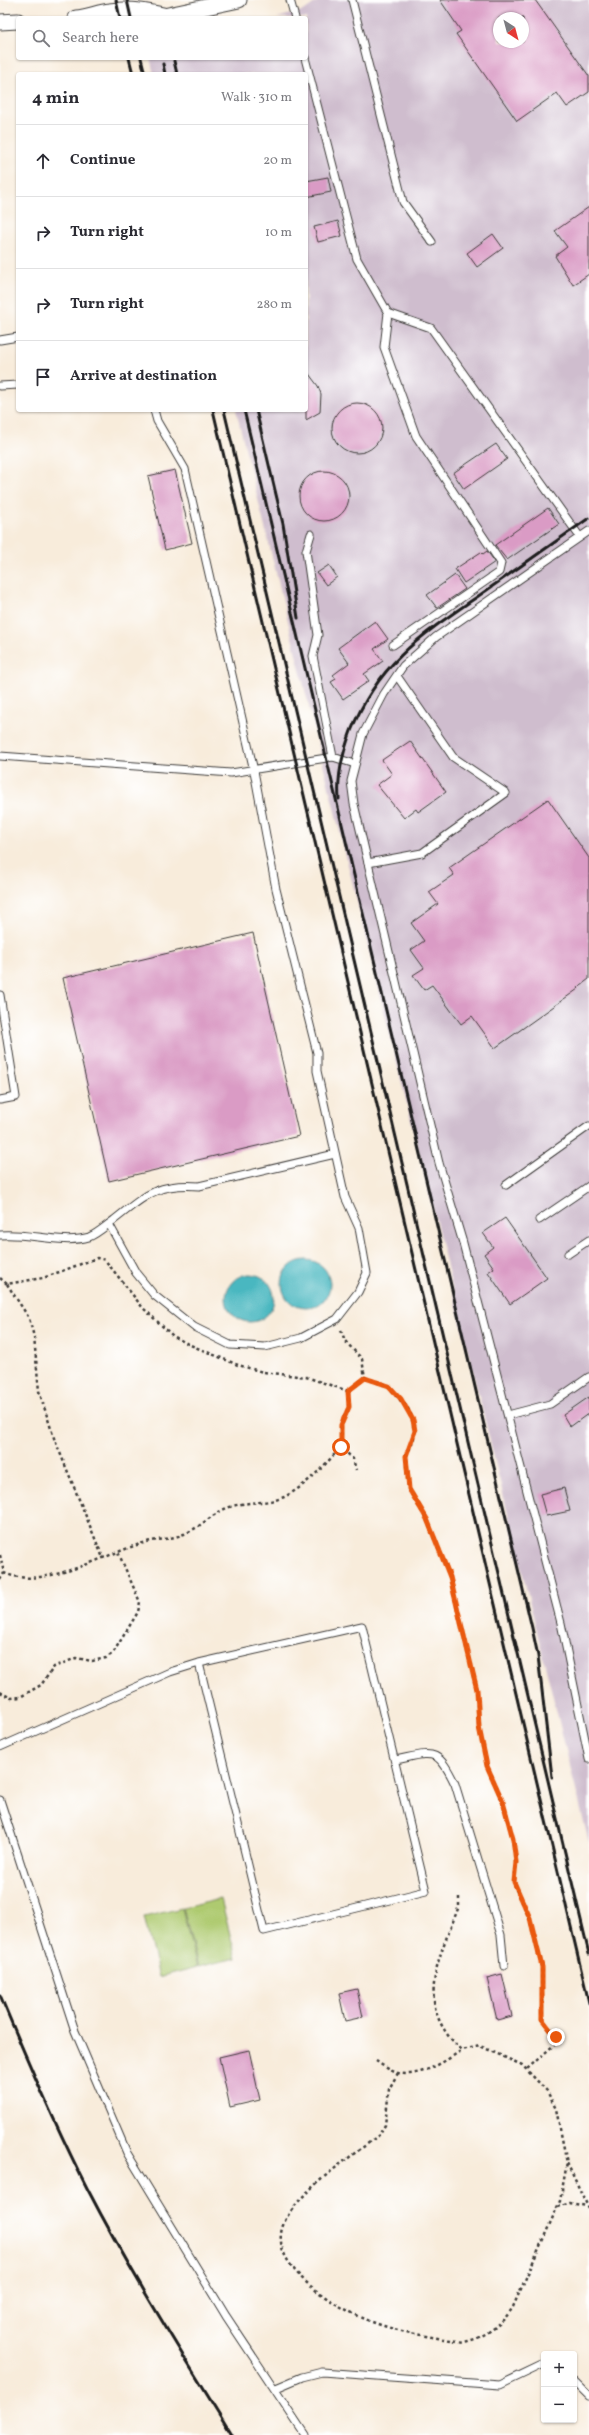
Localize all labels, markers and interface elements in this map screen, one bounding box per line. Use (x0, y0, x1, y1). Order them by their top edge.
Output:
north arrow (493, 12, 529, 48)
search box (16, 16, 308, 60)
icon: search (30, 27, 52, 49)
text: Search here (62, 28, 139, 49)
text: 4 min (32, 87, 79, 110)
text: Walk · 310 m (221, 89, 292, 107)
icon: ahead (32, 150, 54, 172)
text: Continue (70, 150, 135, 171)
text: 20 m (263, 152, 292, 170)
icon: right (32, 222, 54, 244)
text: Turn right (70, 222, 144, 243)
text: 10 m (265, 224, 292, 242)
icon: right (32, 294, 54, 316)
text: Turn right (70, 294, 144, 315)
text: 280 m (256, 296, 292, 314)
icon: arrive (32, 366, 54, 388)
text: Arrive at destination (70, 366, 217, 387)
route start (332, 1438, 350, 1456)
route end (547, 2028, 565, 2046)
map controls (541, 2351, 577, 2423)
button: + (541, 2351, 577, 2387)
button: − (541, 2387, 577, 2423)

